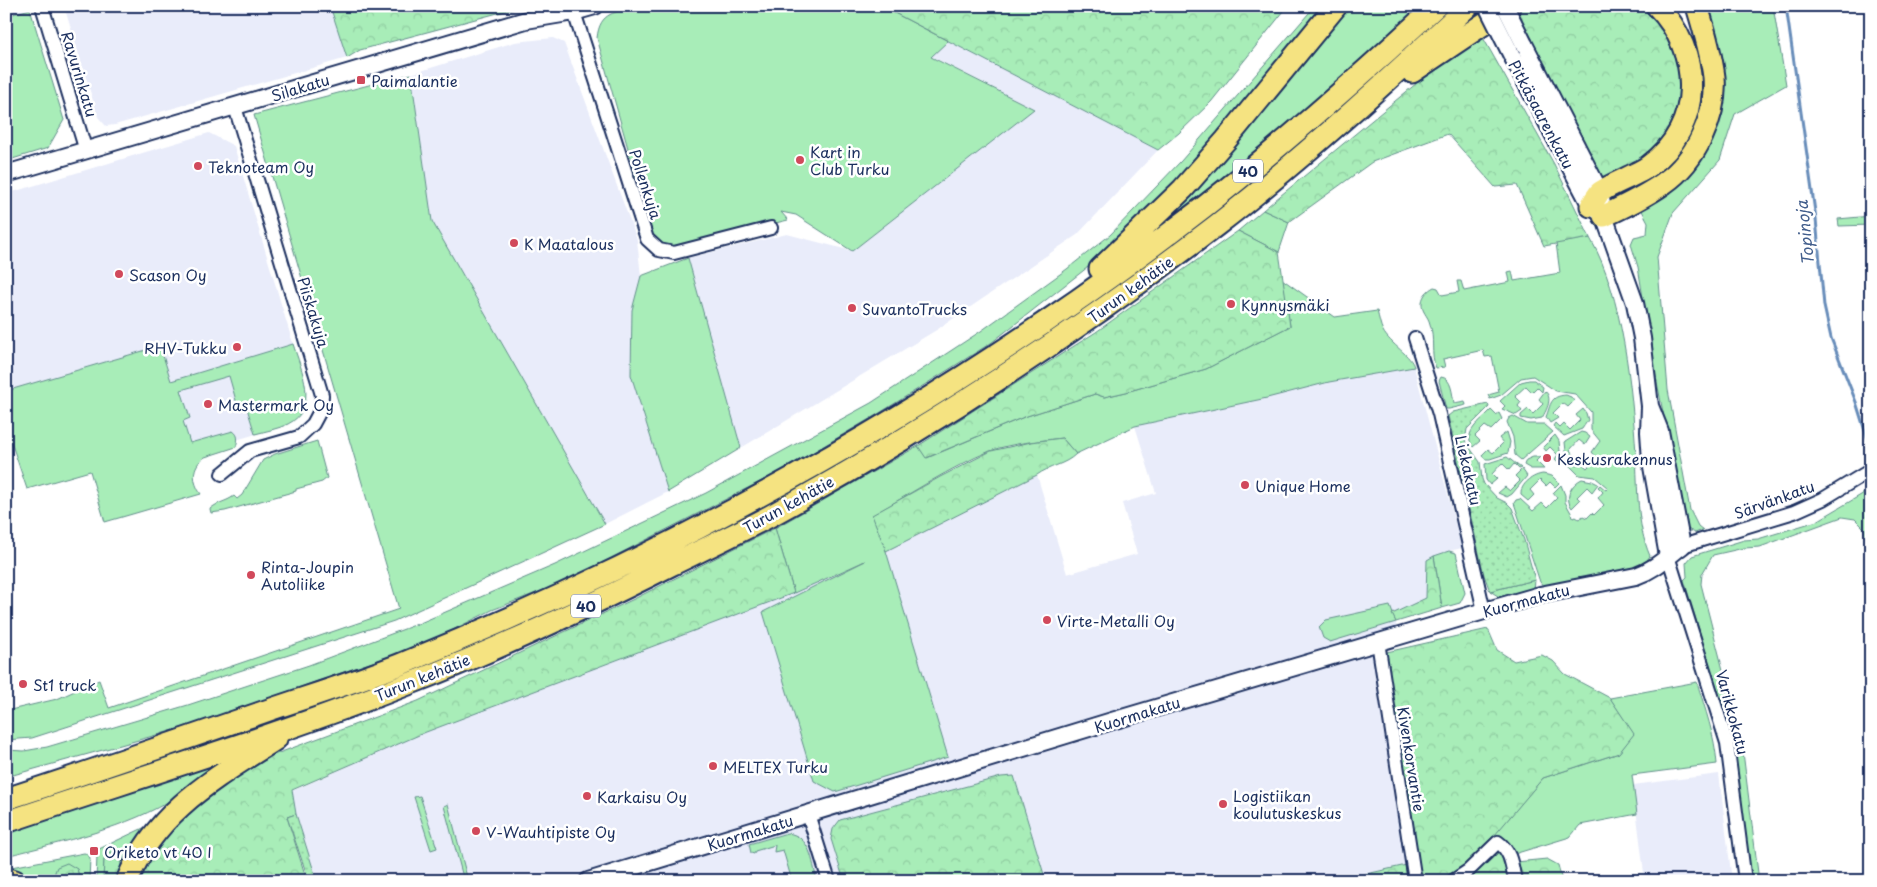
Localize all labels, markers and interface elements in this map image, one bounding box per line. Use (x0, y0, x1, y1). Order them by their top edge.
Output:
street label: Ravurinkatu (56, 28, 104, 120)
street label: Pitkäsaarenkatu (1504, 55, 1580, 173)
street label: Silakatu (268, 67, 332, 107)
place label: Paimalantie (371, 69, 458, 92)
marker: Paimalantie (355, 74, 367, 86)
place label: Kart in Club Turku (810, 140, 889, 180)
street label: Pollenkuja (624, 146, 668, 223)
marker: Kart in Club Turku (794, 154, 806, 166)
place label: Teknoteam Oy (208, 155, 314, 178)
marker: Teknoteam Oy (192, 160, 204, 172)
road number: 40 (1233, 160, 1263, 182)
water label: Topinoja (1789, 198, 1819, 267)
place label: K Maatalous (524, 232, 614, 255)
marker: K Maatalous (508, 237, 520, 249)
street label: Turun kehätie (1082, 250, 1178, 328)
place label: Scason Oy (129, 263, 207, 286)
marker: Scason Oy (113, 268, 125, 280)
street label: Piiskakuja (292, 274, 336, 351)
place label: Kynnysmäki (1241, 293, 1330, 316)
place label: SuvantoTrucks (862, 297, 967, 320)
marker: Kynnysmäki (1225, 298, 1237, 310)
marker: SuvantoTrucks (846, 302, 858, 314)
place label: RHV-Tukku (144, 336, 227, 359)
marker: RHV-Tukku (231, 341, 243, 353)
place label: Mastermark Oy (218, 393, 334, 416)
marker: Mastermark Oy (202, 398, 214, 410)
street label: Liekakatu (1450, 433, 1488, 507)
place label: Keskusrakennus (1557, 447, 1673, 470)
marker: Keskusrakennus (1541, 452, 1553, 464)
street label: Turun kehätie (738, 469, 838, 539)
place label: Unique Home (1255, 474, 1351, 497)
street label: Särvänkatu (1731, 474, 1817, 524)
marker: Unique Home (1239, 479, 1251, 491)
place label: Rinta-Joupin Autoliike (261, 555, 354, 595)
marker: Rinta-Joupin Autoliike (245, 569, 257, 581)
street label: Kuormakatu (1480, 577, 1572, 623)
road number: 40 (571, 594, 601, 618)
place label: Virte-Metalli Oy (1057, 609, 1175, 632)
marker: Virte-Metalli Oy (1041, 614, 1053, 626)
street label: Turun kehätie (371, 647, 473, 707)
street label: Varikkokatu (1711, 667, 1755, 757)
place label: St1 truck (33, 673, 96, 696)
marker: St1 truck (17, 678, 29, 690)
street label: Kuormakatu (1091, 690, 1183, 738)
street label: Kivenkorvantie (1392, 705, 1432, 813)
place label: MELTEX Turku (723, 755, 828, 778)
marker: MELTEX Turku (707, 760, 719, 772)
place label: Logistiikan koulutuskeskus (1233, 784, 1341, 824)
place label: Karkaisu Oy (597, 785, 687, 808)
marker: Karkaisu Oy (581, 790, 593, 802)
marker: Logistiikan koulutuskeskus (1217, 798, 1229, 810)
street label: Kuormakatu (704, 808, 796, 856)
place label: V-Wauhtipiste Oy (486, 820, 616, 843)
marker: V-Wauhtipiste Oy (470, 825, 482, 837)
place label: Oriketo vt 40 I (104, 840, 212, 863)
marker: Oriketo vt 40 I (88, 845, 100, 857)

